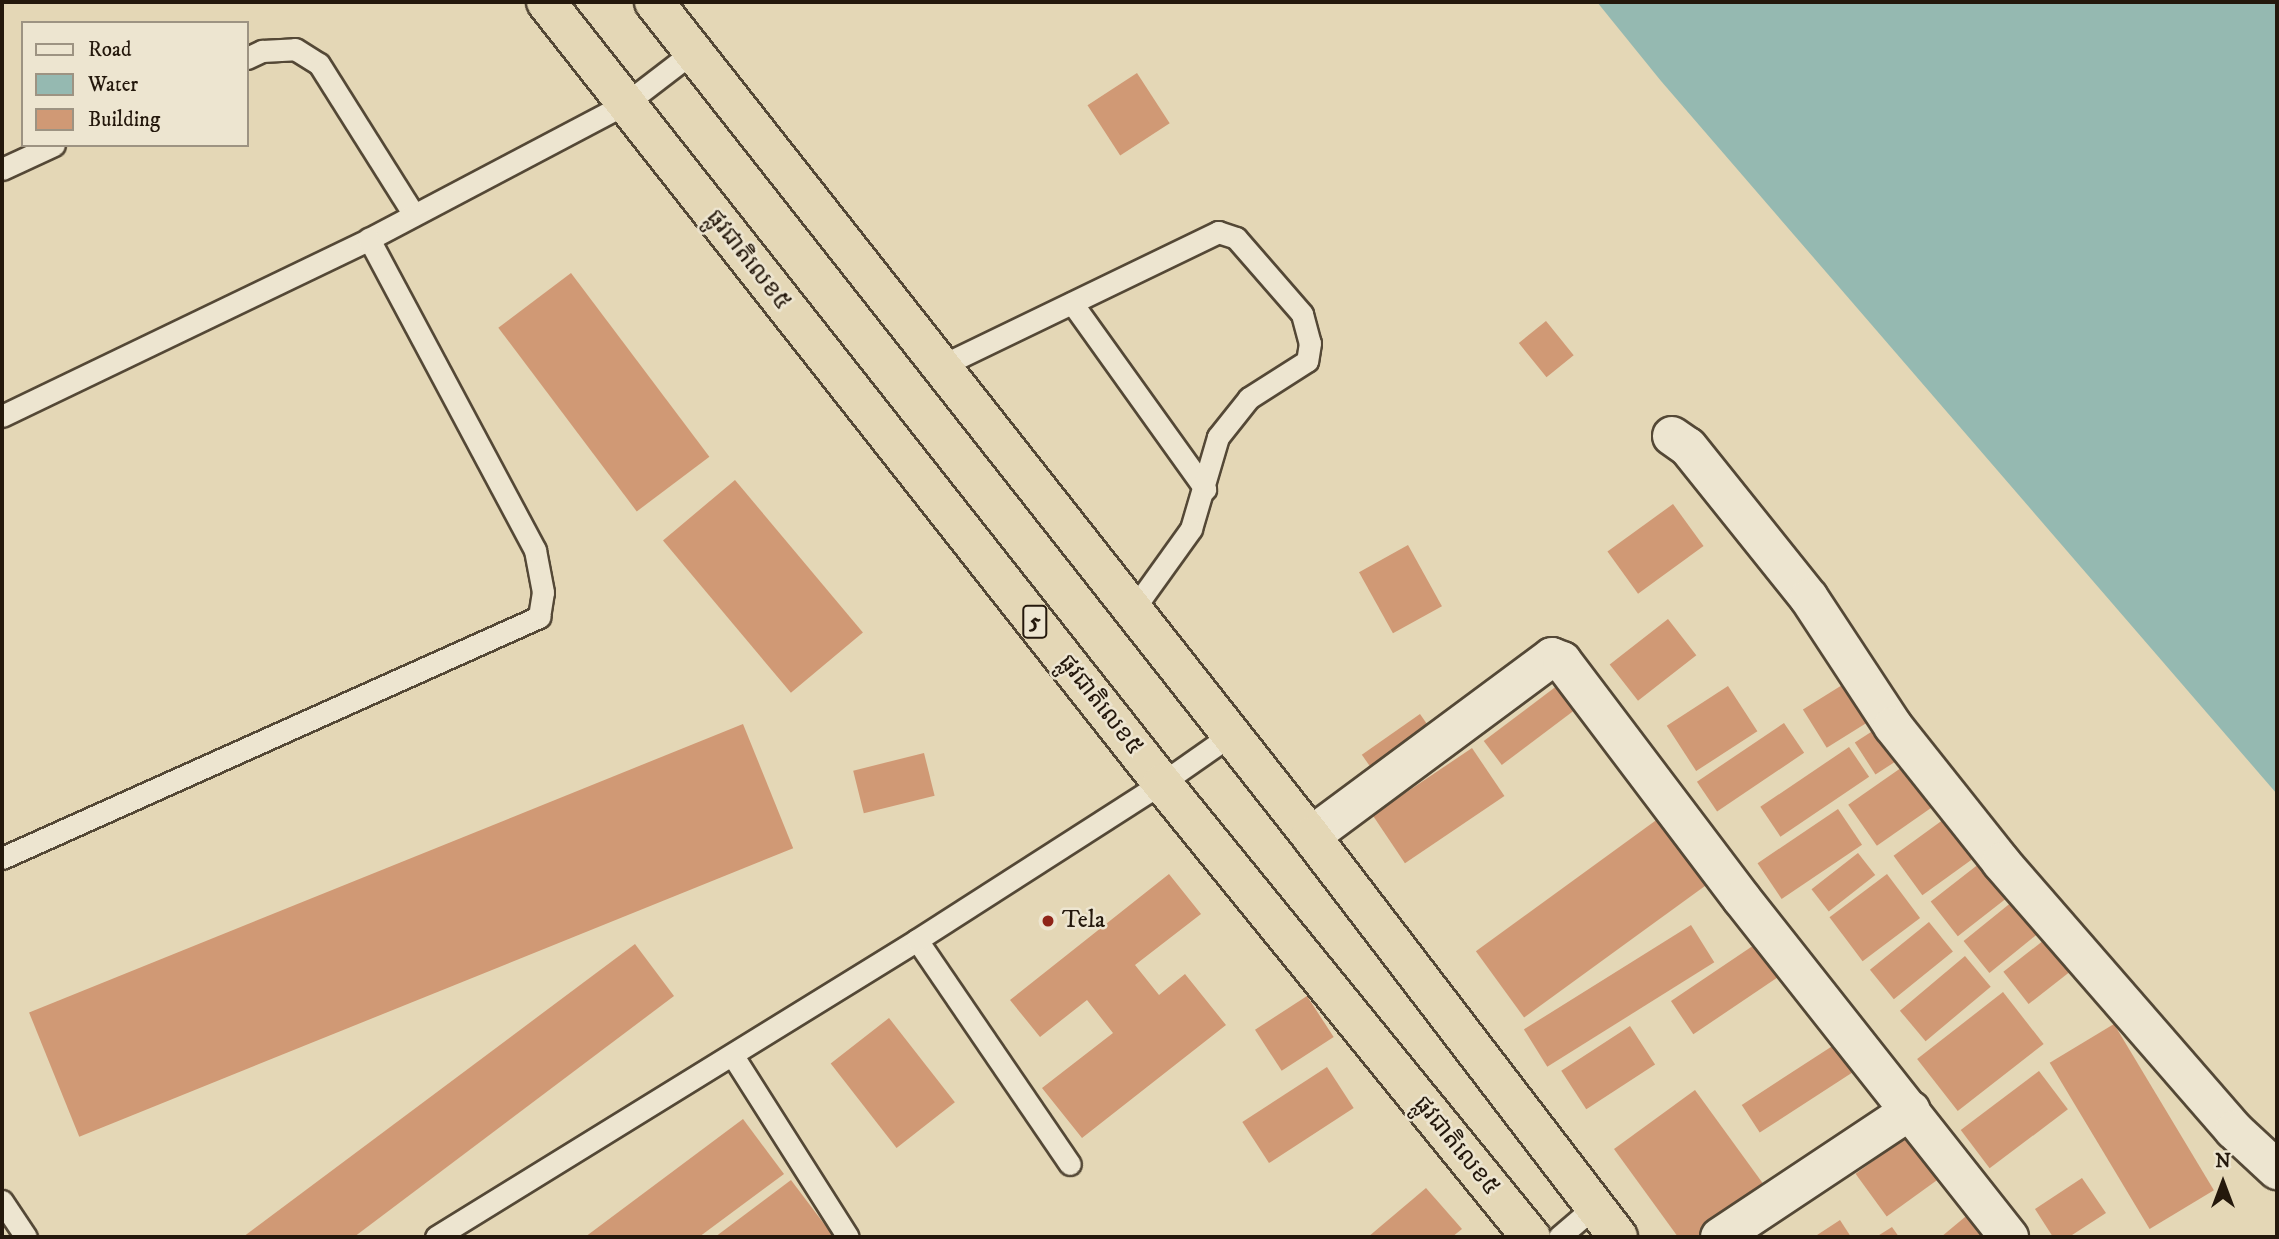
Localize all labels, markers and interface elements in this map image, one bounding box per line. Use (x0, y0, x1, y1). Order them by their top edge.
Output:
legend (21, 21, 248, 147)
text: Road (88, 37, 132, 63)
text: Water (88, 72, 138, 98)
text: Building (88, 107, 160, 133)
street label: ផ្លូវជាតិលេខ៥ (700, 204, 796, 316)
road number: 5 (1021, 602, 1049, 642)
street label: ផ្លូវជាតិលេខ៥ (1052, 649, 1148, 761)
place label: Tela (1062, 907, 1105, 935)
marker: Tela (1040, 913, 1056, 929)
street label: ផ្លូវជាតិលេខ៥ (1407, 1090, 1505, 1202)
north arrow (2188, 1148, 2258, 1218)
text: N (2215, 1150, 2231, 1173)

